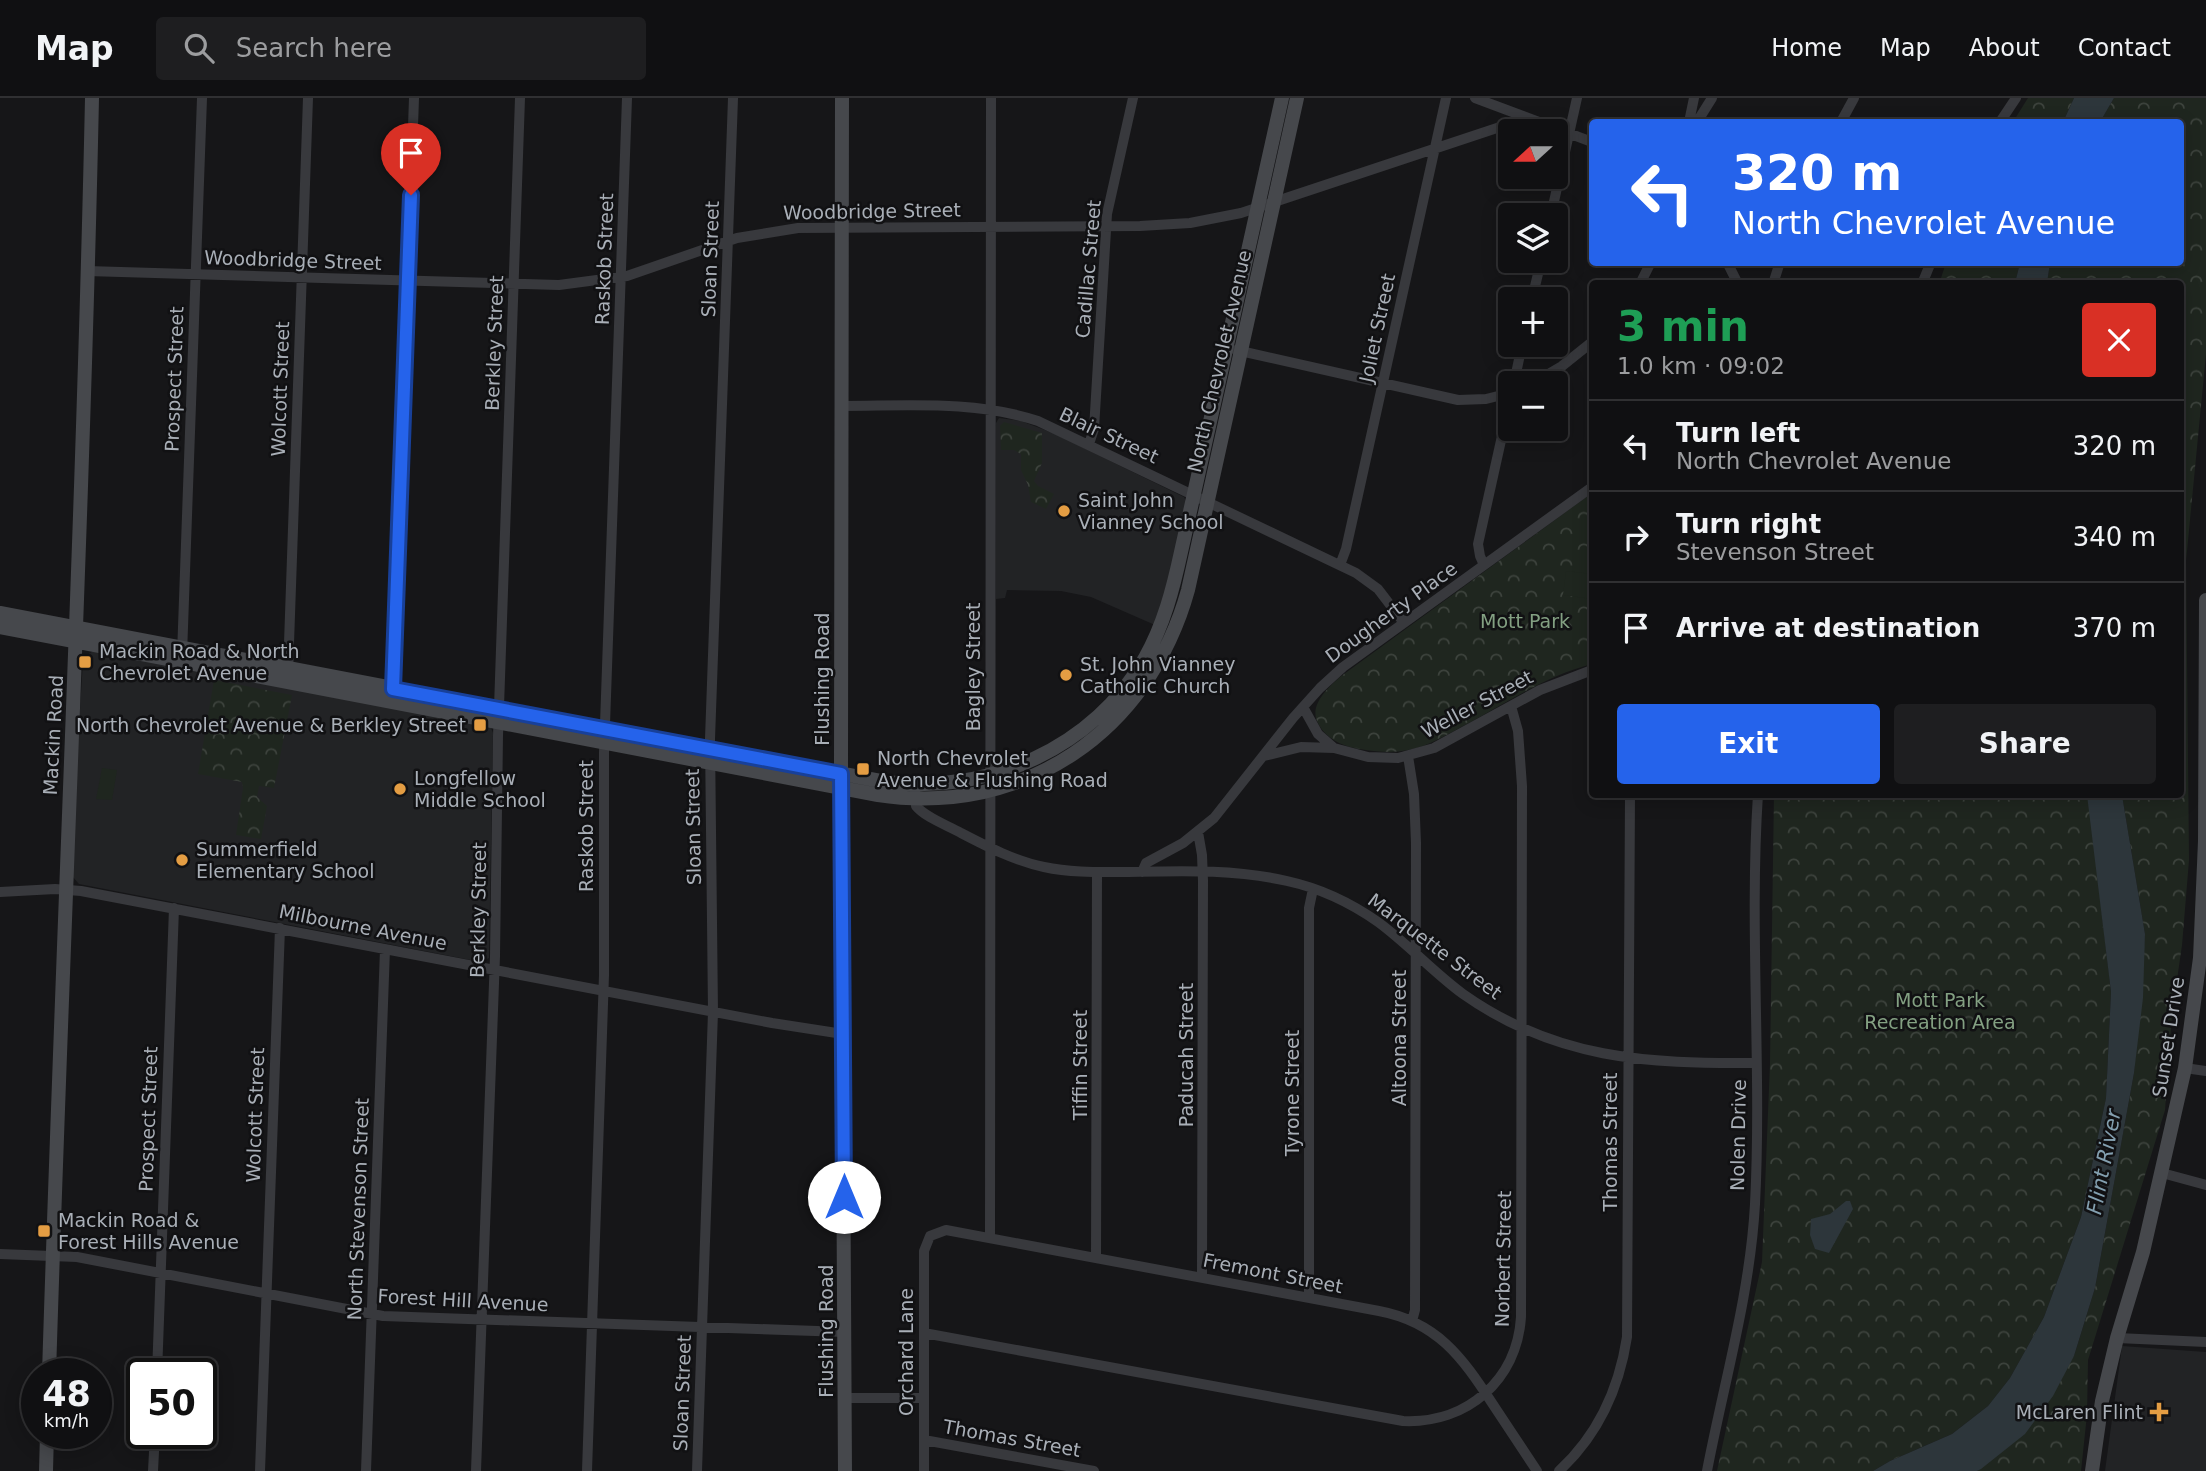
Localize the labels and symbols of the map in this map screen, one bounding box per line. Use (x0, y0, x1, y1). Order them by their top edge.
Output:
north arrow (1498, 119, 1568, 189)
pin (381, 123, 441, 195)
street label: Raskob Street (591, 193, 617, 325)
street label: Woodbridge Street (783, 198, 961, 224)
street label: Cadillac Street (1071, 199, 1105, 339)
street label: Sloan Street (697, 200, 723, 318)
street label: Woodbridge Street (204, 246, 382, 274)
street label: North Chevrolet Avenue (1183, 248, 1255, 474)
street label: Joliet Street (1355, 272, 1399, 385)
street label: Berkley Street (481, 275, 507, 411)
street label: Prospect Street (160, 306, 188, 452)
street label: Wolcott Street (267, 321, 293, 457)
street label: Blair Street (1056, 402, 1162, 468)
place label: Saint John Vianney School (1078, 489, 1224, 533)
marker: Saint John Vianney School (1056, 503, 1072, 519)
street label: Dougherty Place (1321, 557, 1461, 667)
street label: Bagley Street (962, 603, 984, 731)
park label: Mott Park (1480, 610, 1570, 632)
street label: Flushing Road (811, 612, 833, 746)
place label: Mackin Road & North Chevrolet Avenue (99, 640, 300, 684)
place label: St. John Vianney Catholic Church (1080, 653, 1235, 697)
marker: Mackin Road & North Chevrolet Avenue (77, 654, 93, 670)
street label: Weller Street (1417, 665, 1537, 743)
marker: St. John Vianney Catholic Church (1058, 667, 1074, 683)
street label: Mackin Road (39, 674, 67, 796)
place label: North Chevrolet Avenue & Berkley Street (76, 714, 466, 736)
marker: North Chevrolet Avenue & Berkley Street (472, 717, 488, 733)
place label: North Chevrolet Avenue & Flushing Road (877, 747, 1108, 791)
street label: Raskob Street (575, 760, 597, 892)
marker: North Chevrolet Avenue & Flushing Road (855, 761, 871, 777)
place label: Longfellow Middle School (414, 767, 546, 811)
street label: Sloan Street (681, 769, 705, 885)
marker: Longfellow Middle School (392, 781, 408, 797)
place label: Summerfield Elementary School (196, 838, 374, 882)
street label: Berkley Street (466, 842, 490, 978)
marker: Summerfield Elementary School (174, 852, 190, 868)
street label: Marquette Street (1364, 889, 1506, 1003)
street label: Milbourne Avenue (277, 900, 449, 954)
street label: Altoona Street (1388, 970, 1410, 1106)
street label: Sunset Drive (2148, 975, 2188, 1099)
street label: Paducah Street (1175, 983, 1197, 1127)
park label: Mott Park Recreation Area (1864, 989, 2016, 1033)
street label: Tiffin Street (1069, 1010, 1091, 1121)
street label: Tyrone Street (1281, 1030, 1303, 1157)
street label: Prospect Street (134, 1046, 162, 1192)
street label: Wolcott Street (242, 1047, 268, 1183)
street label: Thomas Street (1599, 1072, 1621, 1213)
street label: Nolen Drive (1726, 1079, 1750, 1191)
street label: North Stevenson Street (343, 1097, 373, 1321)
water label: Flint River (2082, 1106, 2126, 1217)
position arrow (807, 1160, 881, 1234)
street label: Norbert Street (1491, 1191, 1515, 1327)
place label: Mackin Road & Forest Hills Avenue (58, 1209, 239, 1253)
marker: Mackin Road & Forest Hills Avenue (36, 1223, 52, 1239)
street label: Fremont Street (1201, 1249, 1345, 1297)
street label: Flushing Road (815, 1264, 837, 1398)
street label: Forest Hill Avenue (377, 1285, 549, 1315)
street label: Orchard Lane (895, 1288, 917, 1416)
street label: Sloan Street (669, 1334, 695, 1452)
speed limit sign: 50 (126, 1358, 217, 1449)
place label: McLaren Flint (2016, 1401, 2143, 1423)
marker: McLaren Flint (2149, 1402, 2169, 1422)
street label: Thomas Street (941, 1415, 1082, 1461)

